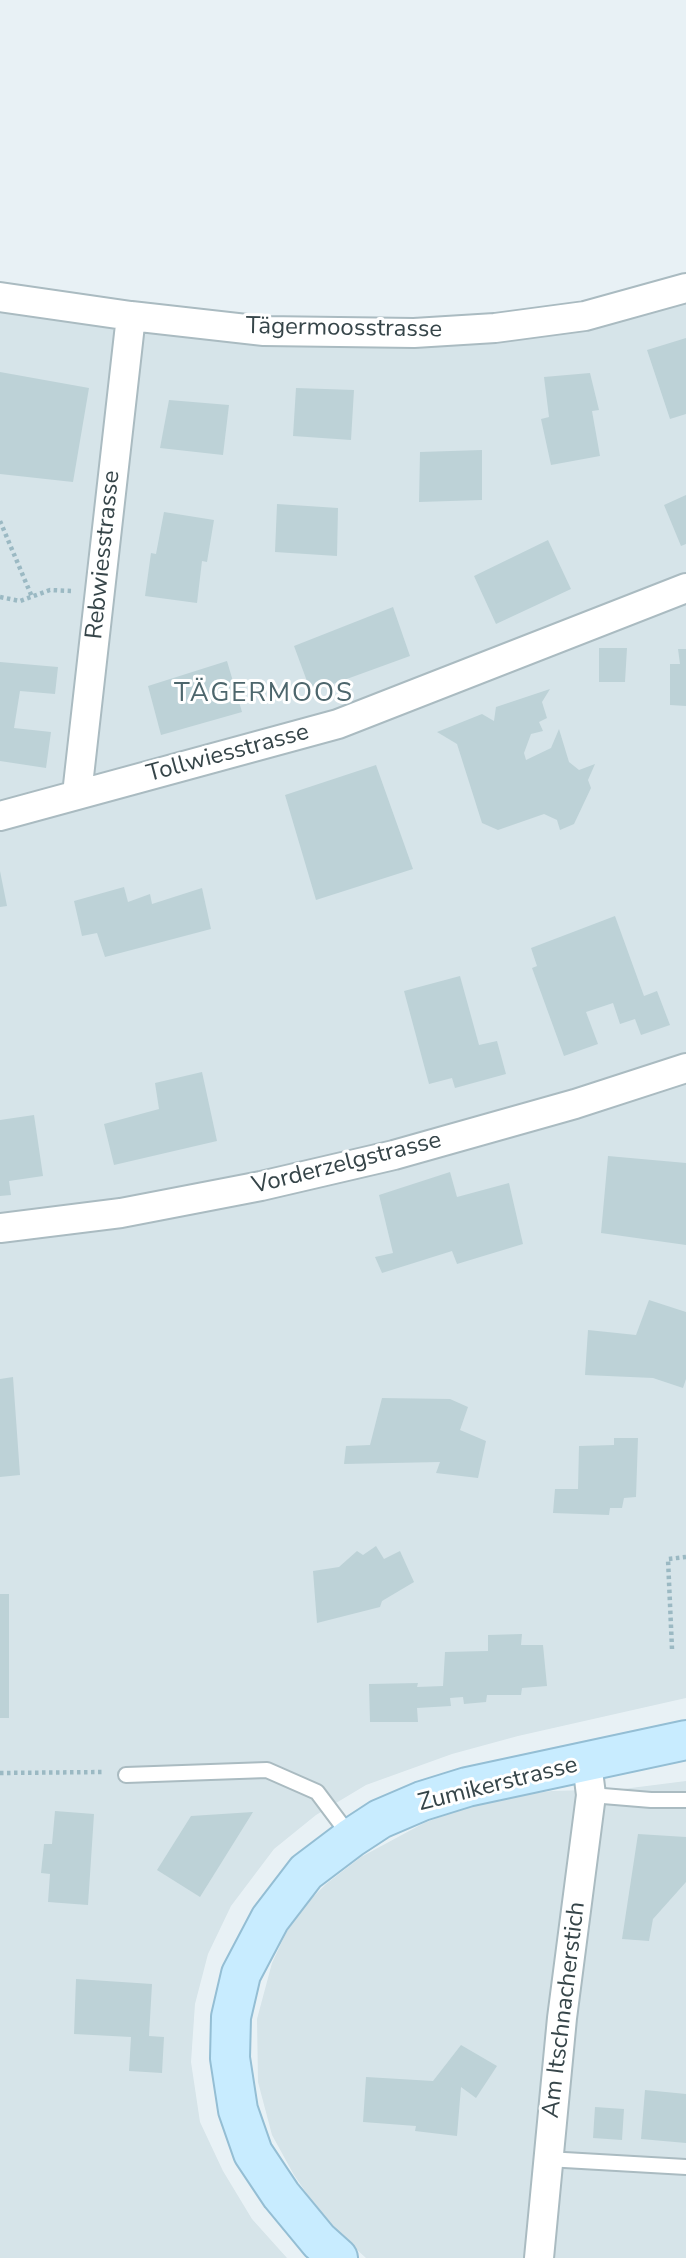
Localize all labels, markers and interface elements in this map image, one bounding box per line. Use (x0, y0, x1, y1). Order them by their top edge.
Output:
street label: Tägermoosstrasse (246, 313, 442, 345)
street label: Rebwiesstrasse (81, 469, 127, 641)
district label: TÄGERMOOS (175, 679, 353, 711)
street label: Tollwiesstrasse (144, 719, 312, 789)
street label: Vorderzelgstrasse (249, 1127, 445, 1201)
street label: Zumikerstrasse (415, 1751, 581, 1819)
street label: Am Itschnacherstich (537, 1900, 593, 2120)

